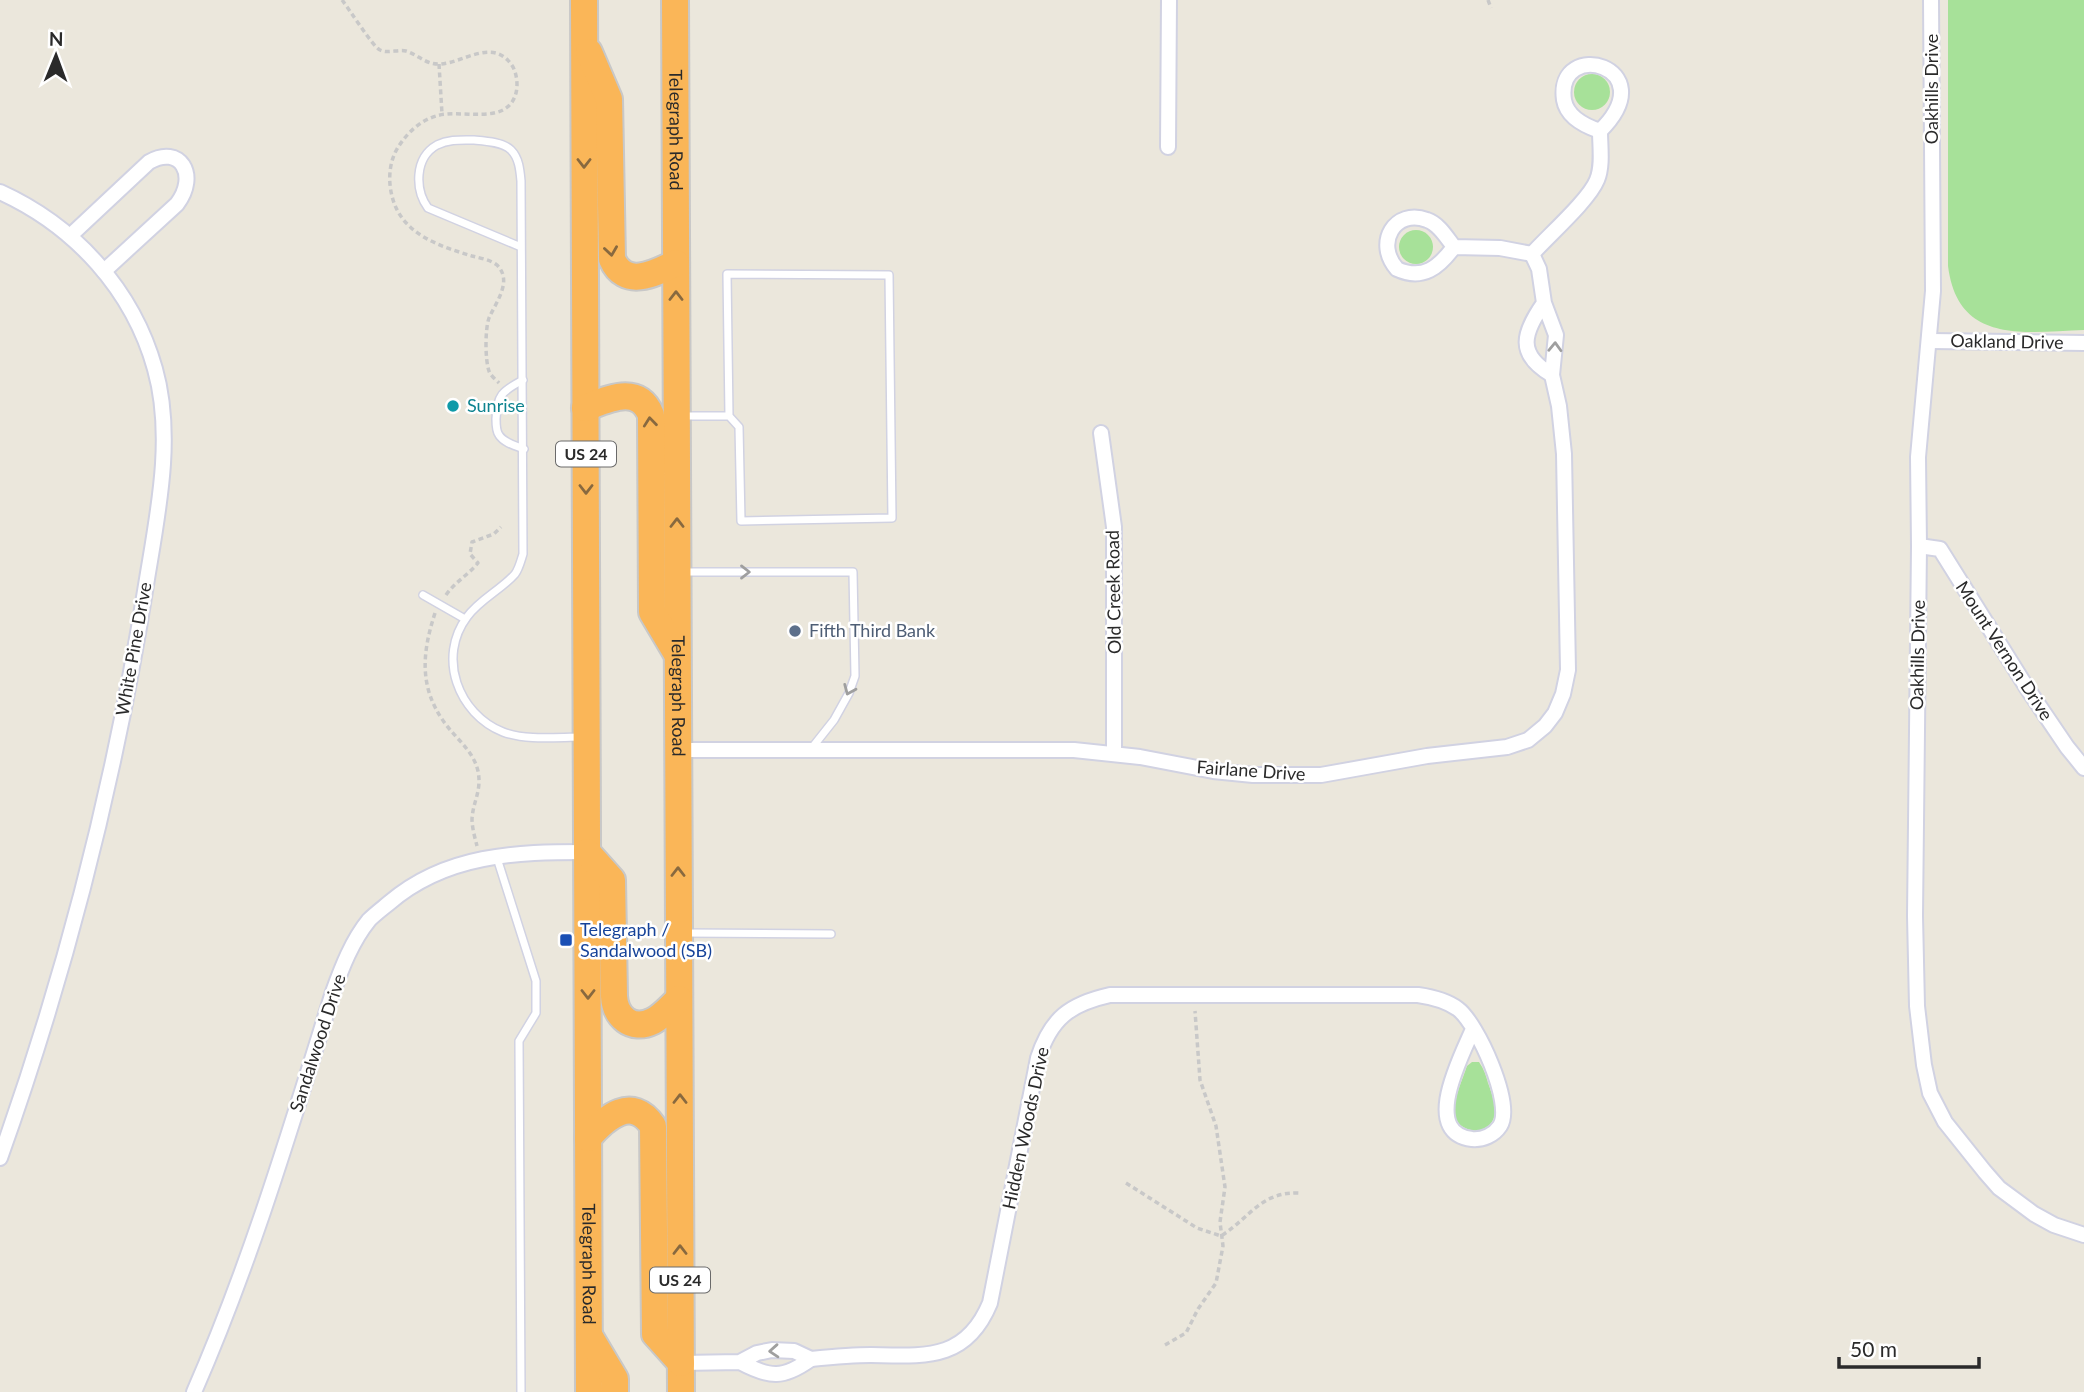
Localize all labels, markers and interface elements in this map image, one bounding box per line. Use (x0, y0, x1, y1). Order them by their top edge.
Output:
north arrow (21, 21, 91, 91)
text: N (49, 27, 64, 50)
street label: Oakhills Drive (1920, 34, 1942, 144)
street label: Telegraph Road (665, 69, 688, 191)
one-way arrow (576, 158, 592, 169)
one-way arrow (604, 245, 619, 257)
one-way arrow (668, 290, 684, 301)
street label: Oakland Drive (1950, 329, 2064, 353)
one-way arrow (1548, 341, 1563, 352)
place label: Sunrise (467, 394, 525, 416)
marker: Sunrise (445, 398, 461, 414)
one-way arrow (643, 417, 658, 428)
road number: US 24 (556, 442, 616, 467)
one-way arrow (578, 484, 594, 494)
one-way arrow (669, 518, 685, 528)
street label: Old Creek Road (1101, 530, 1125, 654)
one-way arrow (741, 564, 751, 580)
street label: Mount Vernon Drive (1952, 577, 2058, 724)
street label: White Pine Drive (110, 580, 156, 717)
street label: Oakhills Drive (1905, 600, 1929, 710)
place label: Fifth Third Bank (809, 619, 936, 641)
marker: Fifth Third Bank (787, 623, 803, 639)
street label: Telegraph Road (668, 635, 690, 757)
one-way arrow (843, 683, 857, 695)
street label: Fairlane Drive (1196, 755, 1306, 785)
one-way arrow (670, 866, 686, 877)
place label: Telegraph / Sandalwood (SB) (580, 918, 712, 961)
marker: Telegraph / Sandalwood (SB) (558, 932, 574, 948)
street label: Sandalwood Drive (284, 971, 350, 1115)
one-way arrow (580, 989, 596, 1000)
street label: Hidden Woods Drive (997, 1045, 1053, 1211)
one-way arrow (672, 1094, 687, 1105)
street label: Telegraph Road (578, 1203, 601, 1325)
one-way arrow (672, 1245, 688, 1255)
road number: US 24 (650, 1268, 710, 1292)
scale bar (1839, 1326, 1979, 1370)
text: 50 m (1850, 1336, 1897, 1361)
one-way arrow (769, 1343, 780, 1358)

